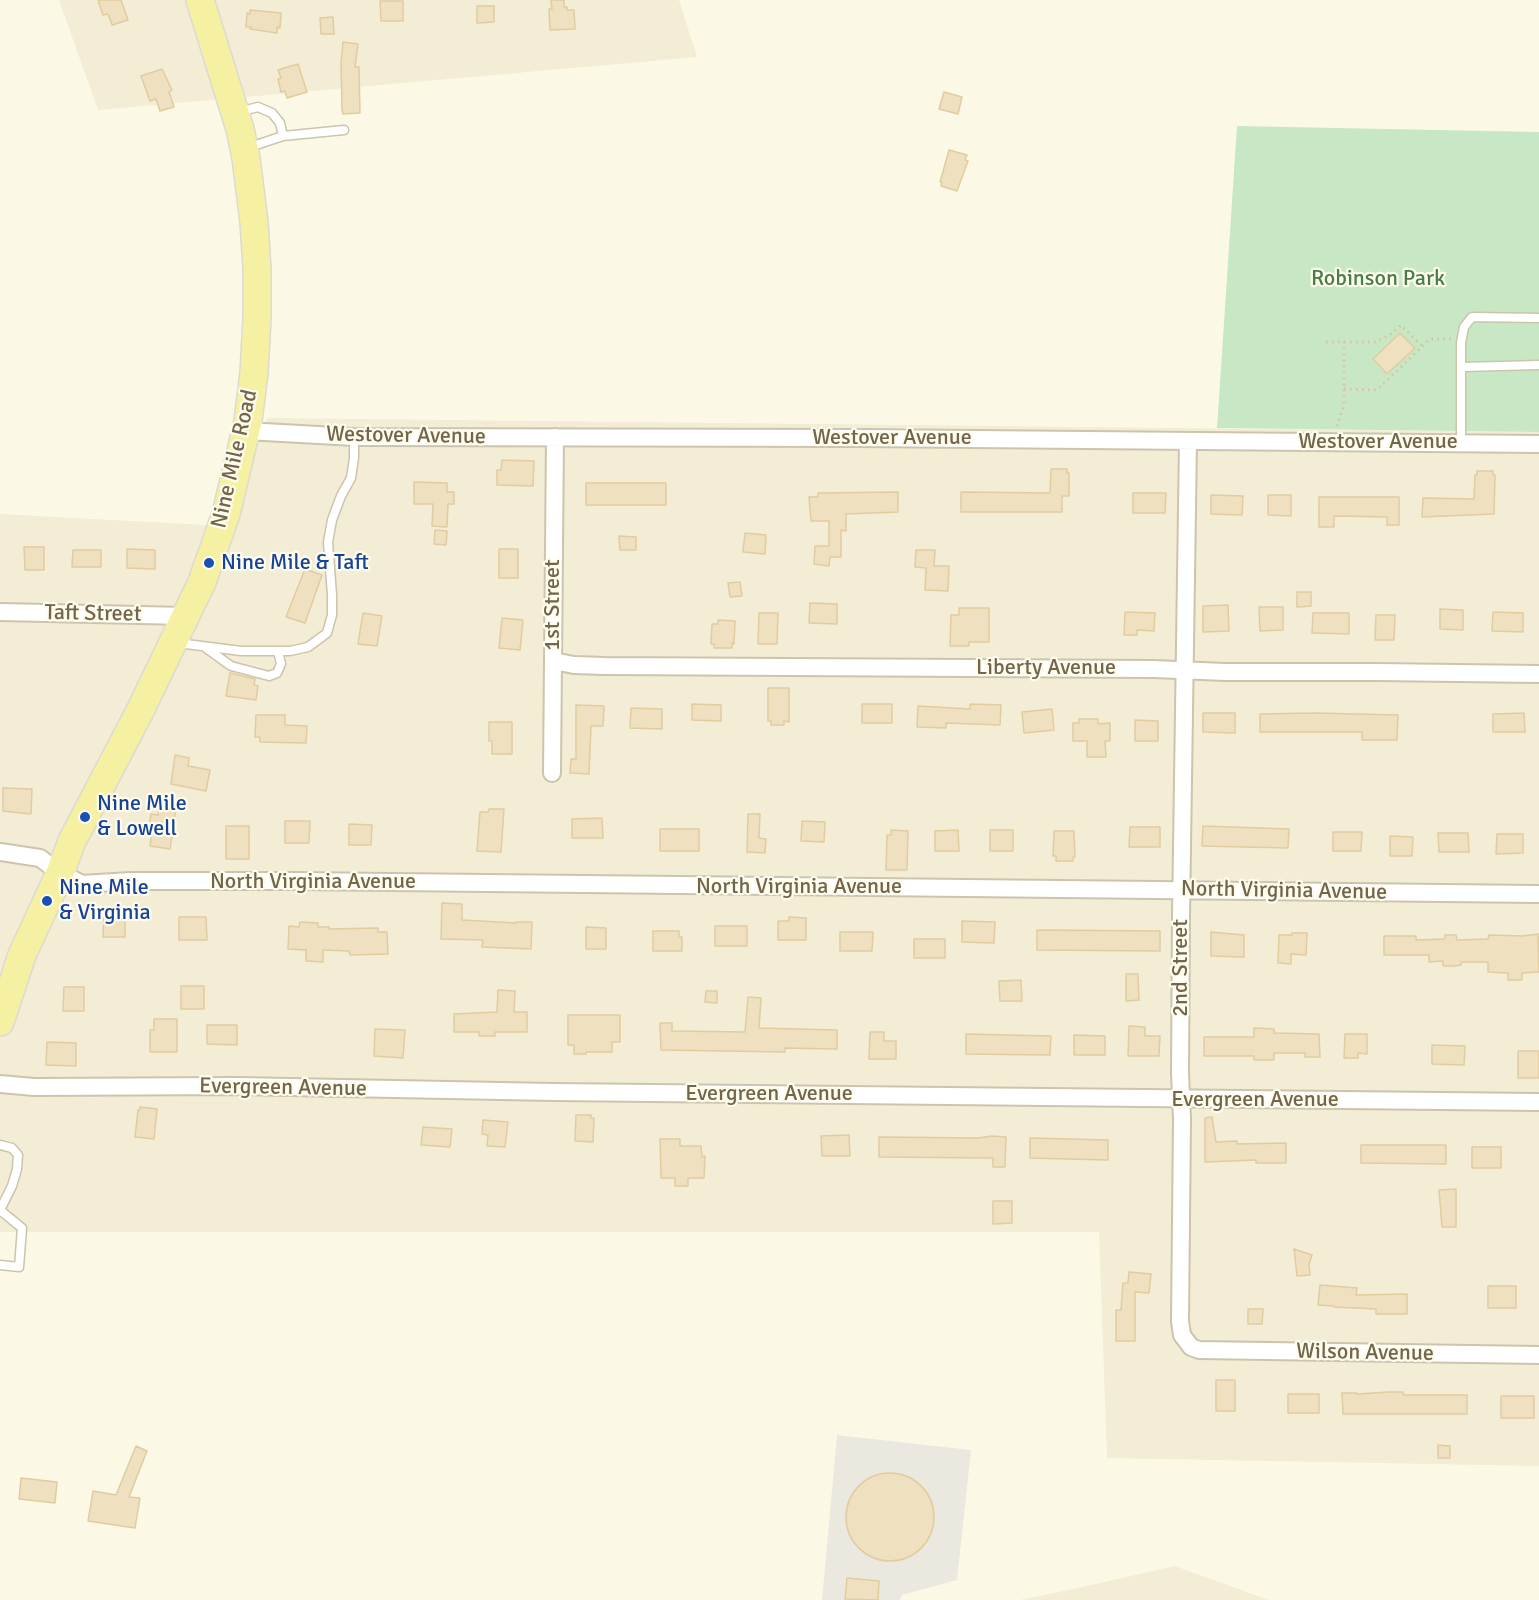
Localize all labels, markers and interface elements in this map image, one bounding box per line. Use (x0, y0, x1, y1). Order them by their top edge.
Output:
park label: Robinson Park (1311, 266, 1445, 292)
street label: Nine Mile Road (206, 387, 264, 531)
street label: Westover Avenue (326, 421, 486, 451)
street label: Westover Avenue (812, 425, 972, 451)
street label: Westover Avenue (1298, 429, 1458, 455)
place label: Nine Mile & Taft (221, 550, 369, 576)
marker: Nine Mile & Taft (202, 556, 216, 570)
street label: 1st Street (540, 559, 566, 651)
street label: Taft Street (44, 600, 142, 628)
street label: Liberty Avenue (976, 655, 1116, 681)
place label: Nine Mile & Lowell (97, 791, 187, 842)
marker: Nine Mile & Lowell (78, 810, 92, 824)
street label: North Virginia Avenue (210, 869, 416, 895)
street label: North Virginia Avenue (696, 874, 902, 900)
place label: Nine Mile & Virginia (59, 875, 151, 926)
street label: North Virginia Avenue (1181, 876, 1387, 906)
marker: Nine Mile & Virginia (40, 894, 54, 908)
street label: 2nd Street (1168, 919, 1194, 1017)
street label: Evergreen Avenue (199, 1073, 367, 1103)
street label: Evergreen Avenue (685, 1081, 853, 1107)
street label: Evergreen Avenue (1171, 1087, 1339, 1113)
street label: Wilson Avenue (1296, 1339, 1434, 1367)

